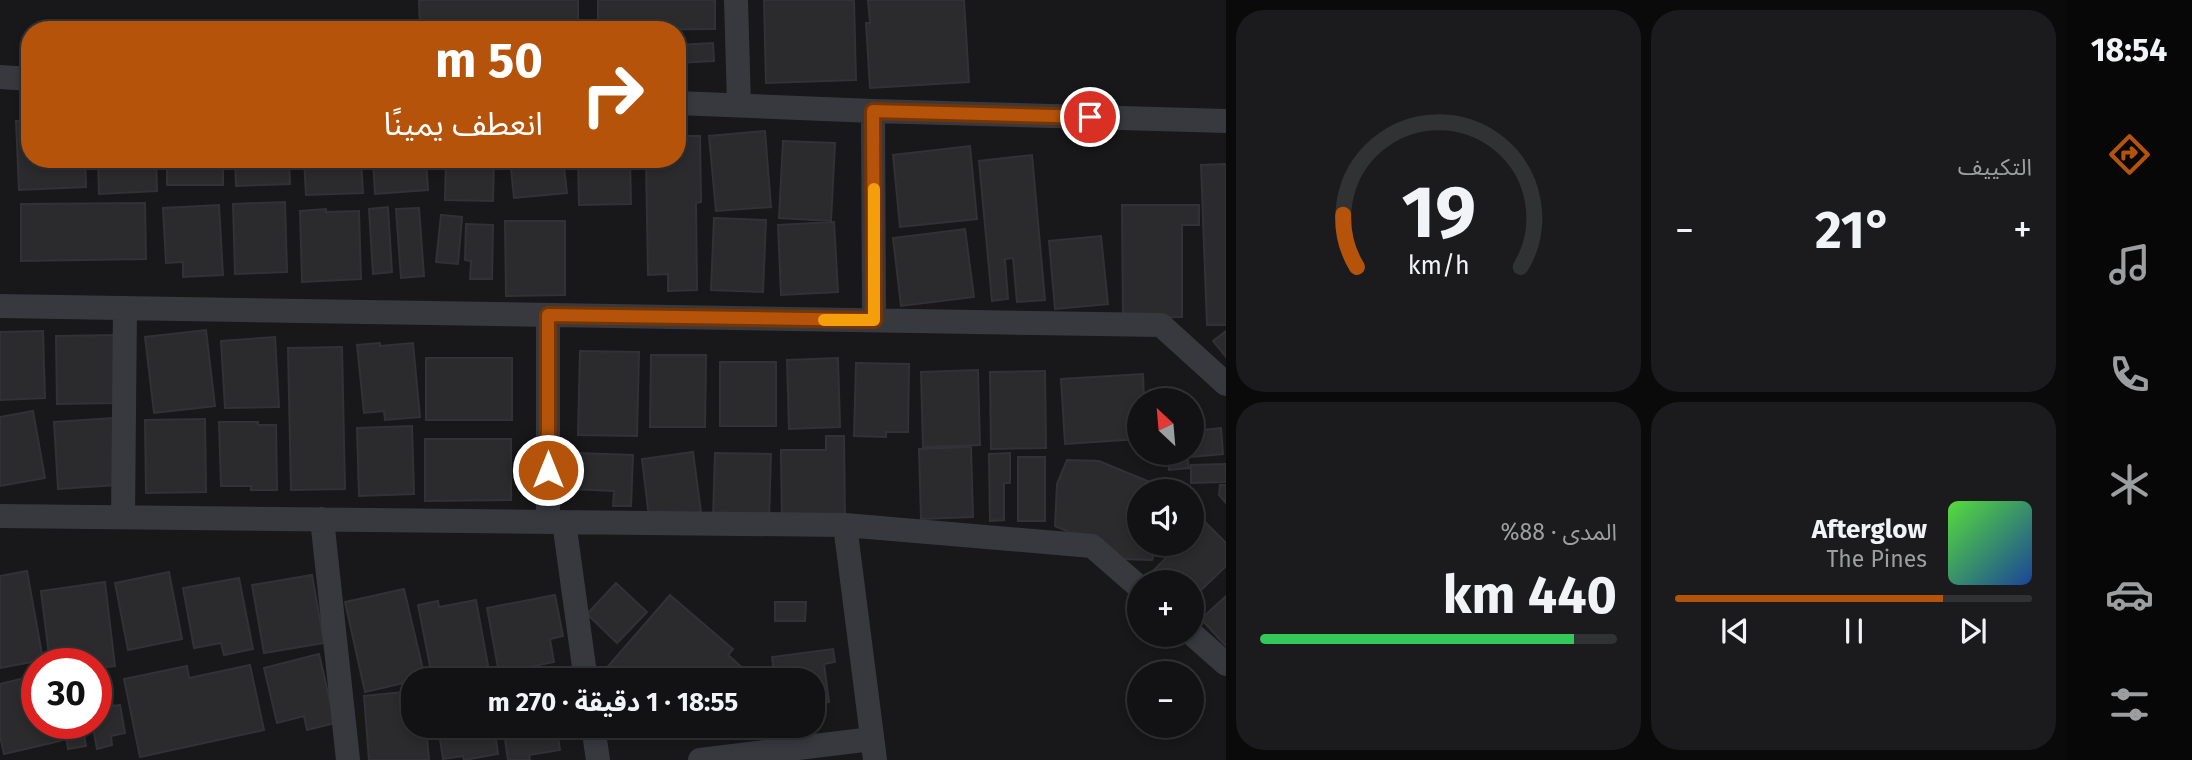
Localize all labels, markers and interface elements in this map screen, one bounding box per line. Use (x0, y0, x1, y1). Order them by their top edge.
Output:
text: 50 m (435, 31, 543, 90)
text: 18:54 (2091, 31, 2167, 69)
icon: right (567, 49, 658, 140)
pin (1060, 87, 1120, 147)
icon: arrive (1071, 98, 1109, 136)
text: انعطف يمينًا (383, 105, 543, 143)
icon: directions (2105, 130, 2154, 179)
text: التكييف (1958, 153, 2032, 181)
text: 19 (1401, 169, 1476, 256)
text: 21° (1815, 199, 1892, 262)
text: − (1675, 207, 1694, 253)
text: + (2013, 207, 2032, 253)
icon: music (2105, 240, 2154, 289)
text: km/h (1408, 251, 1469, 281)
icon: phone (2105, 350, 2154, 399)
north arrow (1127, 388, 1204, 466)
map controls (1127, 388, 1204, 738)
position arrow (511, 433, 585, 507)
icon: climate (2105, 460, 2154, 509)
button: sound (1127, 479, 1204, 556)
text: Afterglow (1812, 514, 1927, 545)
text: المدى · 88% (1500, 518, 1617, 546)
text: The Pines (1826, 545, 1927, 573)
text: 440 km (1443, 564, 1617, 627)
button: + (1127, 570, 1204, 647)
icon: car (2105, 570, 2154, 619)
icon: previous (1716, 612, 1754, 650)
icon: pause (1835, 612, 1873, 650)
icon: next (1954, 612, 1992, 650)
speed limit sign: 30 (21, 648, 112, 739)
button: − (1127, 661, 1204, 738)
icon: filters (2105, 680, 2154, 729)
text: 18:55 · 1 دقيقة · 270 m (488, 687, 738, 718)

